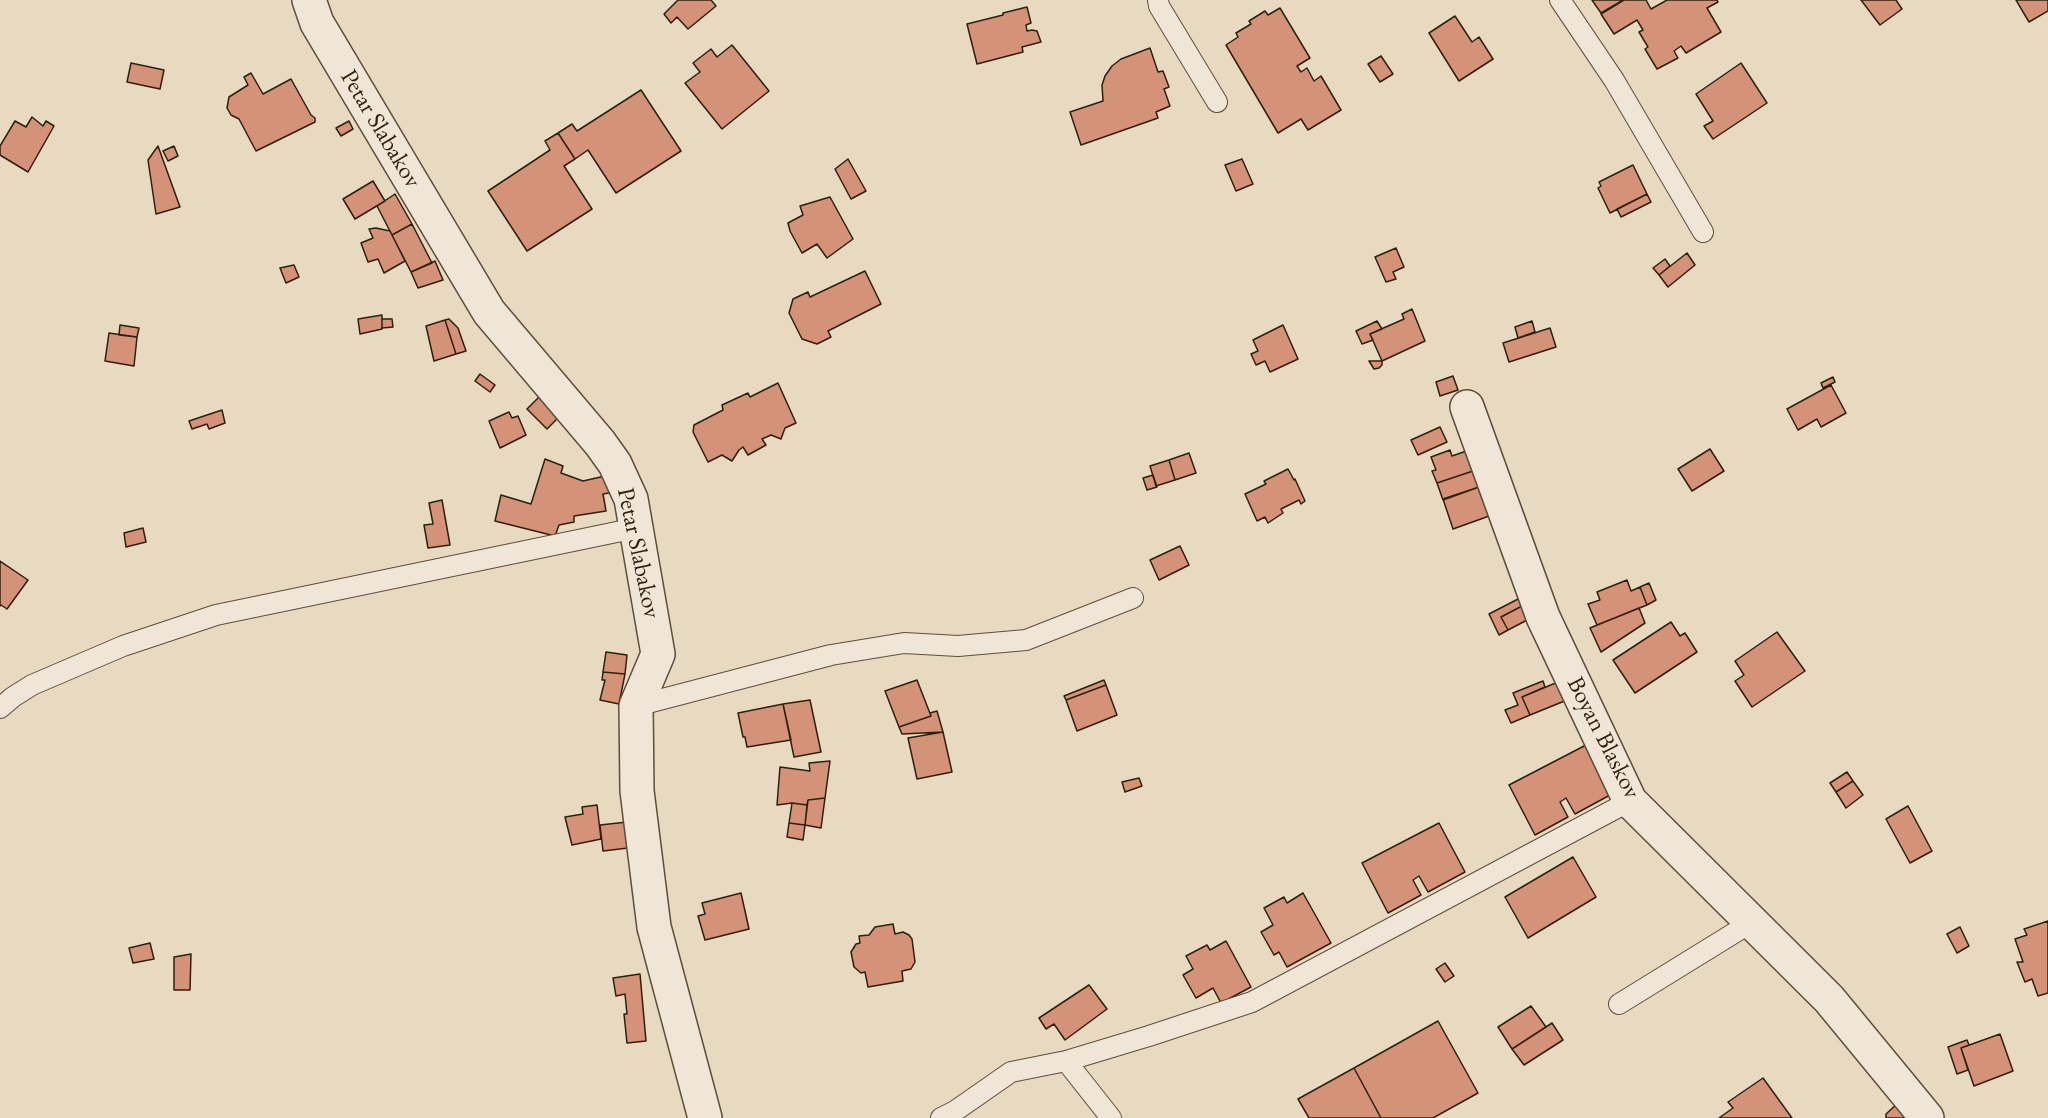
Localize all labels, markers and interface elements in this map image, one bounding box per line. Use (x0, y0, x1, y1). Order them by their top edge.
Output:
street label: Petar Slabakov (334, 65, 426, 193)
street label: Petar Slabakov (610, 485, 666, 621)
street label: Boyan Blaskov (1560, 672, 1646, 804)

